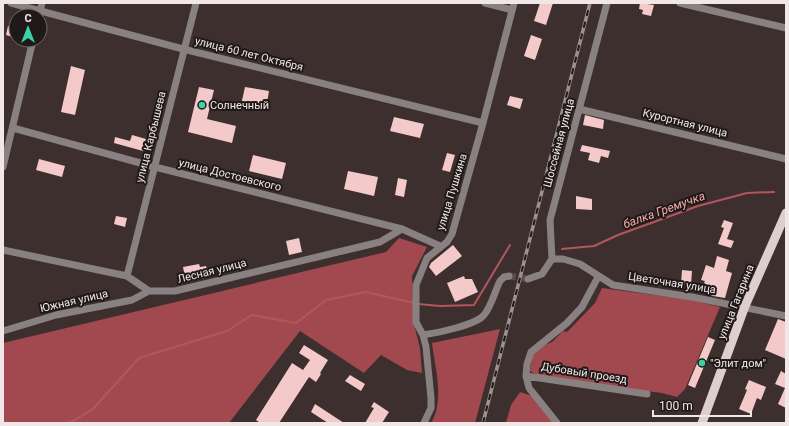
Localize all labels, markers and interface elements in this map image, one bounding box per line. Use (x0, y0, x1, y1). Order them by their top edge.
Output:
north arrow (8, 8, 48, 48)
text: С (24, 12, 32, 25)
street label: улица 60 лет Октября (193, 34, 305, 74)
street label: улица Карбышева (133, 90, 169, 184)
street label: Шоссейная улица (541, 97, 577, 189)
place label: Солнечный (210, 99, 269, 112)
marker: Солнечный (197, 100, 207, 110)
street label: Курортная улица (641, 106, 729, 140)
street label: улица Пушкина (434, 152, 470, 232)
street label: улица Достоевского (177, 156, 283, 194)
water label: балка Гремучка (621, 189, 707, 231)
street label: Лесная улица (176, 256, 248, 286)
street label: улица Гагарина (715, 263, 757, 341)
street label: Цветочная улица (627, 270, 717, 296)
street label: Южная улица (39, 287, 109, 315)
place label: "Элит дом" (710, 357, 766, 370)
marker: "Элит дом" (697, 358, 707, 368)
street label: Дубовый проезд (540, 360, 628, 386)
scale bar (653, 392, 751, 418)
text: 100 m (659, 399, 693, 413)

